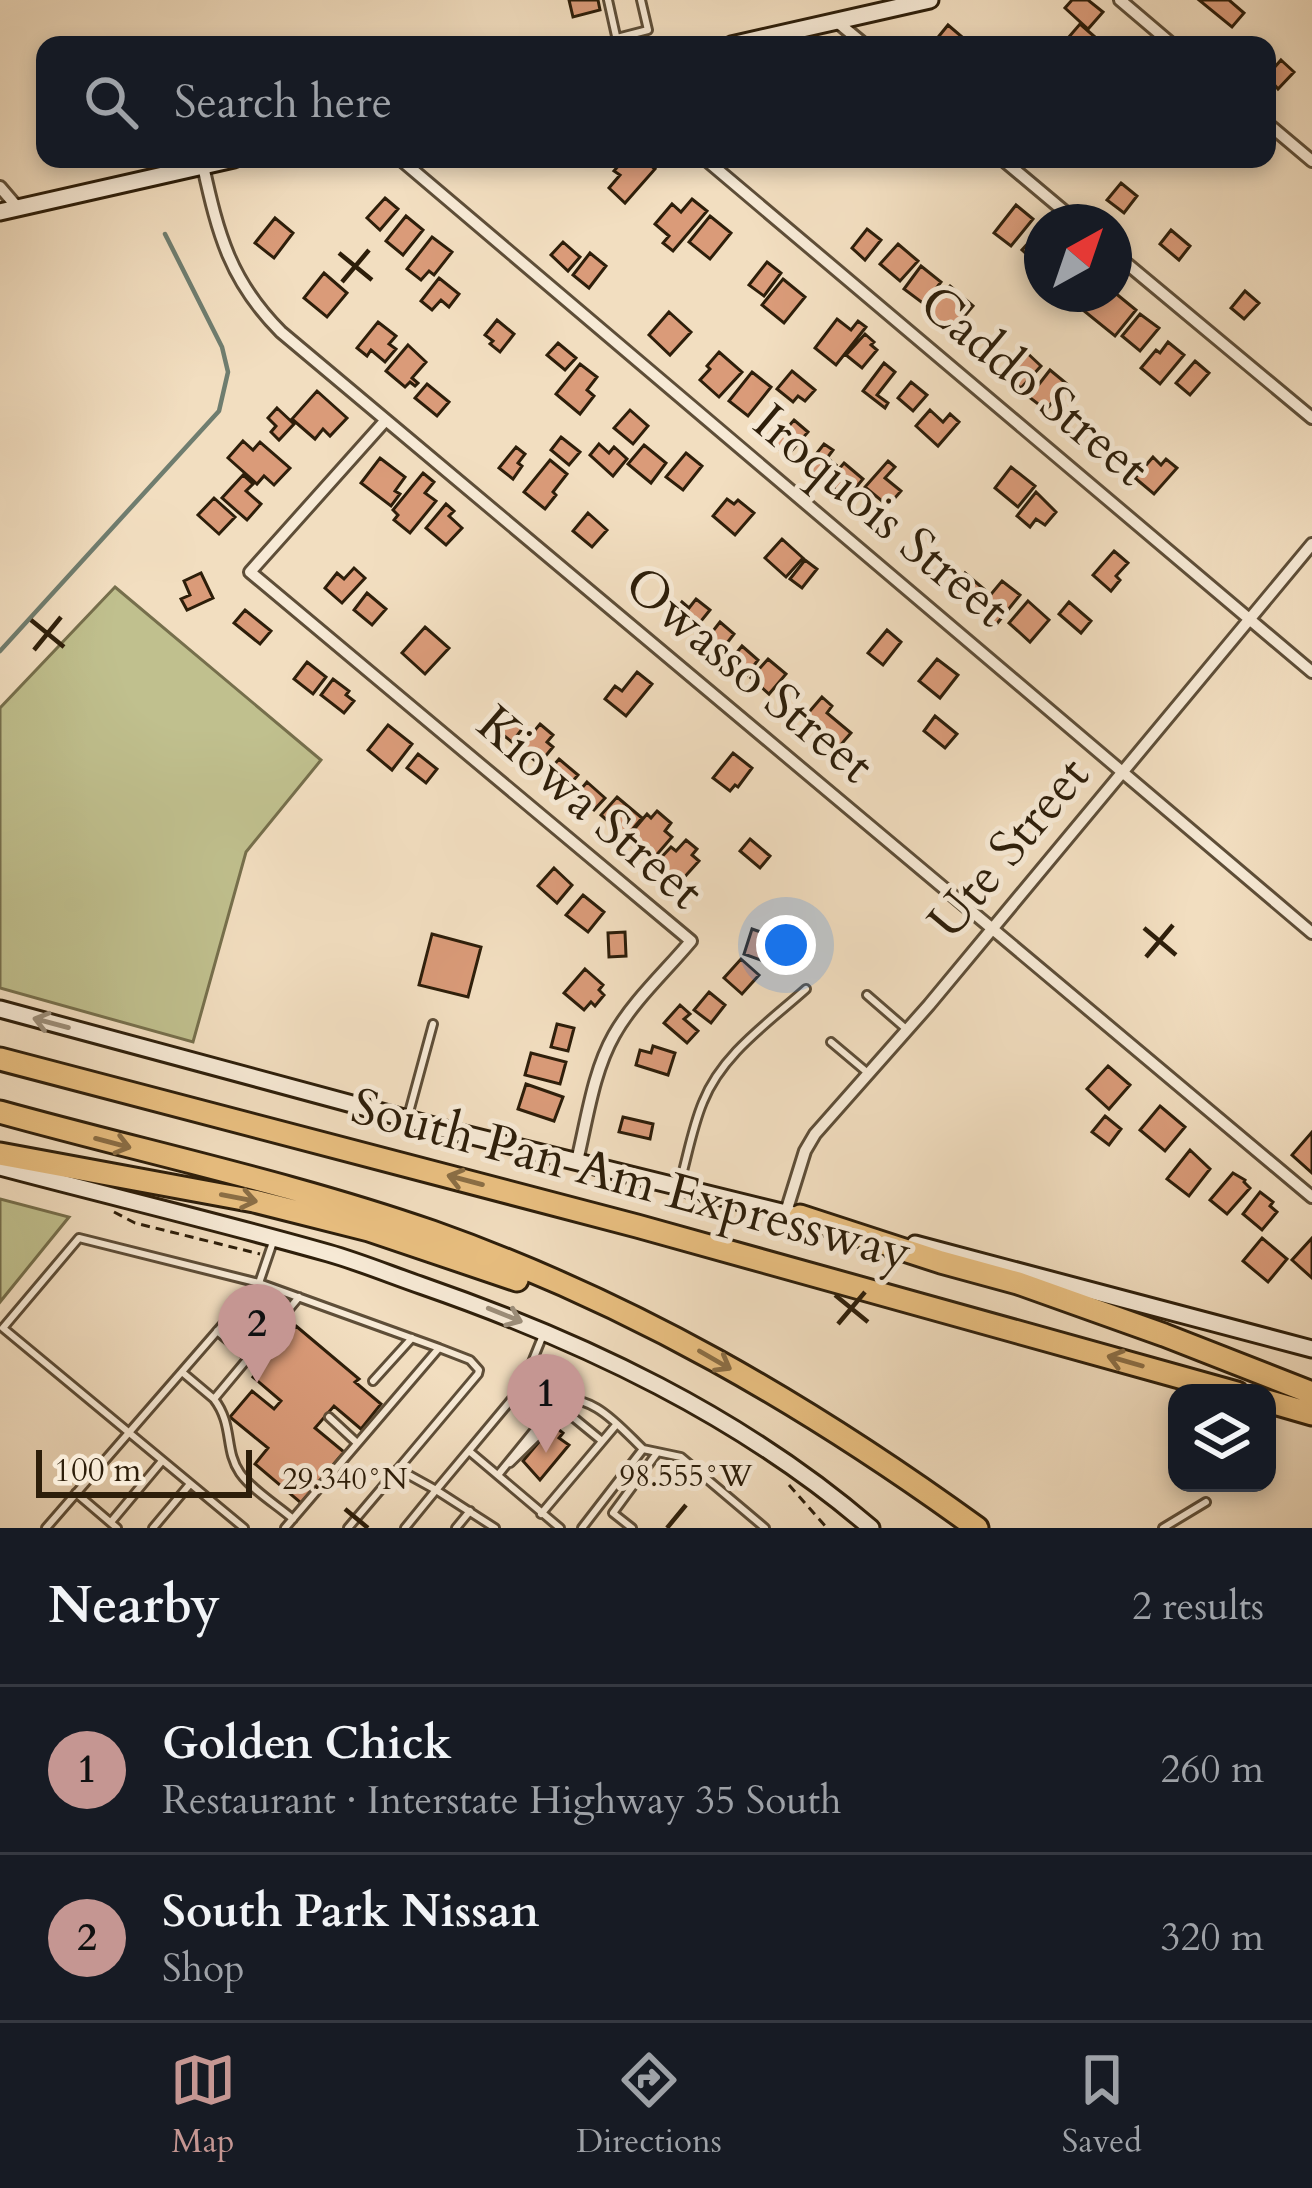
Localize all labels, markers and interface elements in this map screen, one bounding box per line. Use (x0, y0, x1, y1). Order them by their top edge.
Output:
search box (36, 36, 1276, 168)
icon: search (78, 69, 144, 135)
text: Search here (174, 72, 392, 133)
north arrow (1024, 204, 1132, 312)
street label: Caddo Street (905, 269, 1163, 503)
street label: Iroquois Street (738, 388, 1024, 644)
street label: Owasso Street (610, 550, 888, 800)
street label: Kiowa Street (462, 690, 718, 926)
street label: Ute Street (912, 742, 1106, 954)
your location (756, 915, 816, 975)
one-way arrow (32, 1010, 70, 1032)
street label: South Pan Am Expressway (343, 1072, 919, 1288)
one-way arrow (93, 1133, 131, 1155)
one-way arrow (447, 1168, 485, 1190)
one-way arrow (218, 1188, 257, 1210)
pin: 2 (218, 1284, 296, 1383)
one-way arrow (486, 1306, 523, 1328)
one-way arrow (697, 1348, 732, 1372)
one-way arrow (1107, 1349, 1145, 1371)
pin: 1 (507, 1354, 585, 1453)
map controls (1168, 1384, 1276, 1492)
button: layers (1168, 1384, 1276, 1492)
scale bar (36, 1444, 252, 1497)
text: 100 m (54, 1448, 141, 1493)
text: 98.555°W (620, 1456, 753, 1497)
text: 29.340°N (282, 1459, 408, 1500)
text: Nearby (48, 1571, 220, 1641)
text: 2 results (1132, 1580, 1264, 1633)
text: Golden Chick (162, 1713, 452, 1774)
text: 1 (77, 1743, 97, 1796)
text: 260 m (1161, 1743, 1264, 1796)
text: Restaurant · Interstate Highway 35 South (162, 1774, 841, 1827)
text: South Park Nissan (162, 1881, 539, 1942)
text: 2 (77, 1911, 97, 1964)
text: 320 m (1161, 1911, 1264, 1964)
text: Shop (162, 1942, 245, 1995)
tab: Map (170, 2047, 236, 2164)
tab: Directions (576, 2047, 722, 2164)
tab: Saved (1062, 2047, 1142, 2164)

